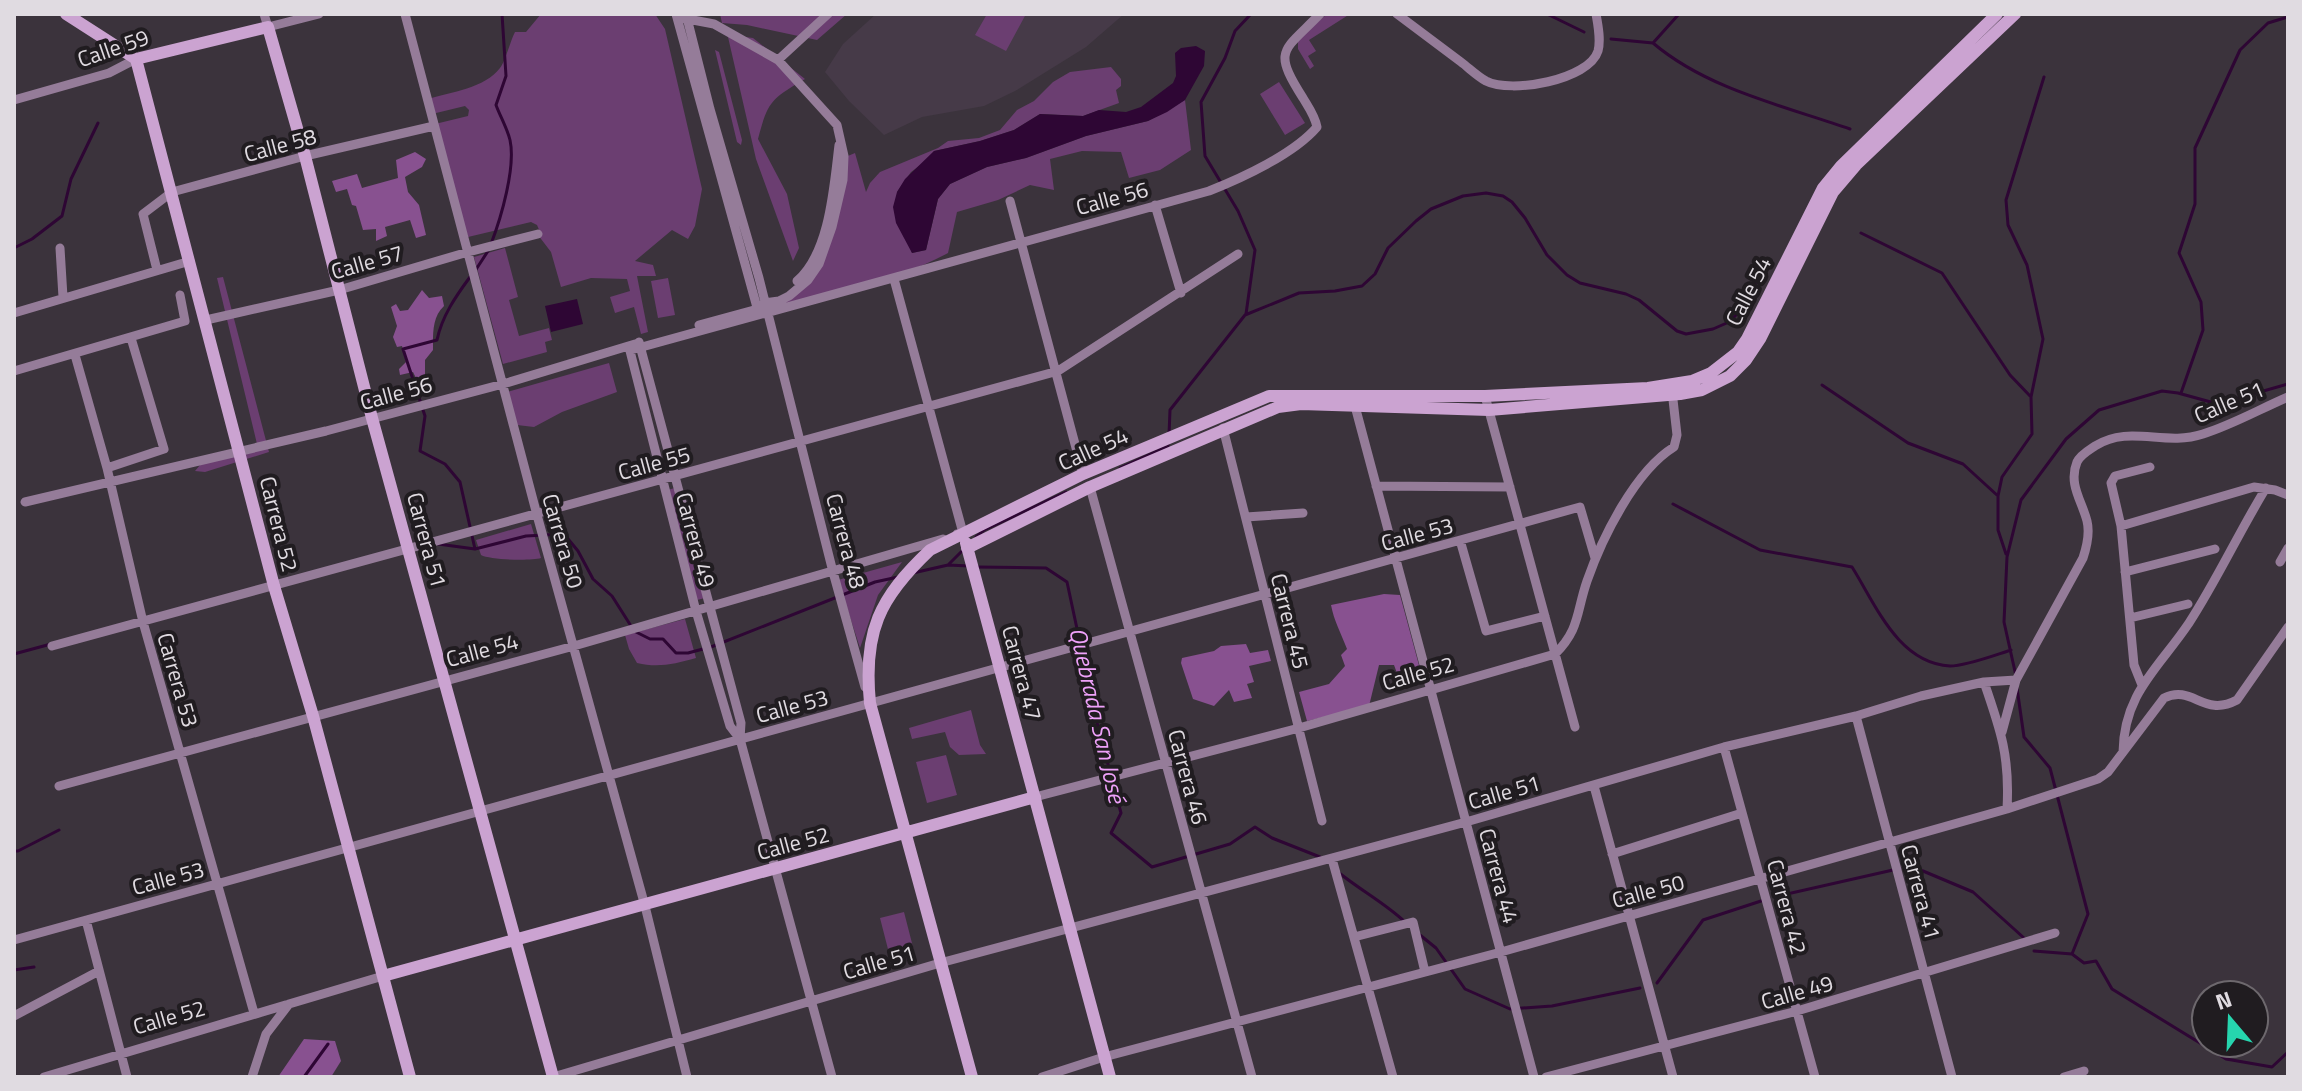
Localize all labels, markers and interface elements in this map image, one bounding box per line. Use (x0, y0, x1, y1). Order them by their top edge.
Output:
street label: Calle 59 (73, 20, 153, 76)
street label: Calle 58 (240, 119, 320, 171)
street label: Calle 56 (1072, 172, 1152, 224)
street label: Calle 57 (327, 235, 407, 289)
street label: Calle 54 (1716, 250, 1780, 332)
street label: Calle 56 (356, 367, 436, 419)
street label: Calle 51 (2188, 372, 2270, 432)
street label: Calle 54 (1052, 418, 1134, 480)
street label: Calle 55 (614, 437, 694, 489)
street label: Carrera 52 (251, 473, 307, 575)
street label: Carrera 51 (398, 489, 456, 591)
street label: Carrera 49 (667, 489, 725, 591)
street label: Carrera 50 (533, 490, 593, 592)
street label: Carrera 48 (817, 490, 875, 592)
street label: Calle 53 (1377, 508, 1457, 560)
street label: Carrera 45 (1262, 570, 1318, 672)
street label: Carrera 47 (993, 622, 1051, 724)
street label: Calle 54 (442, 624, 522, 676)
water label: Quebrada San José (1060, 624, 1136, 808)
street label: Carrera 53 (148, 629, 208, 731)
street label: Calle 52 (1378, 646, 1458, 700)
street label: Calle 53 (752, 680, 832, 732)
street label: Carrera 46 (1159, 726, 1217, 828)
street label: Calle 51 (1464, 765, 1544, 819)
street label: Calle 52 (753, 817, 833, 869)
street label: Carrera 44 (1470, 825, 1528, 927)
street label: Carrera 41 (1892, 841, 1950, 943)
street label: Calle 53 (128, 852, 208, 904)
street label: Carrera 42 (1758, 856, 1816, 958)
street label: Calle 50 (1608, 865, 1688, 917)
street label: Calle 51 (839, 935, 919, 989)
street label: Calle 49 (1757, 965, 1837, 1019)
north arrow (2190, 979, 2270, 1059)
text: N (2211, 982, 2236, 1019)
street label: Calle 52 (129, 990, 209, 1044)

